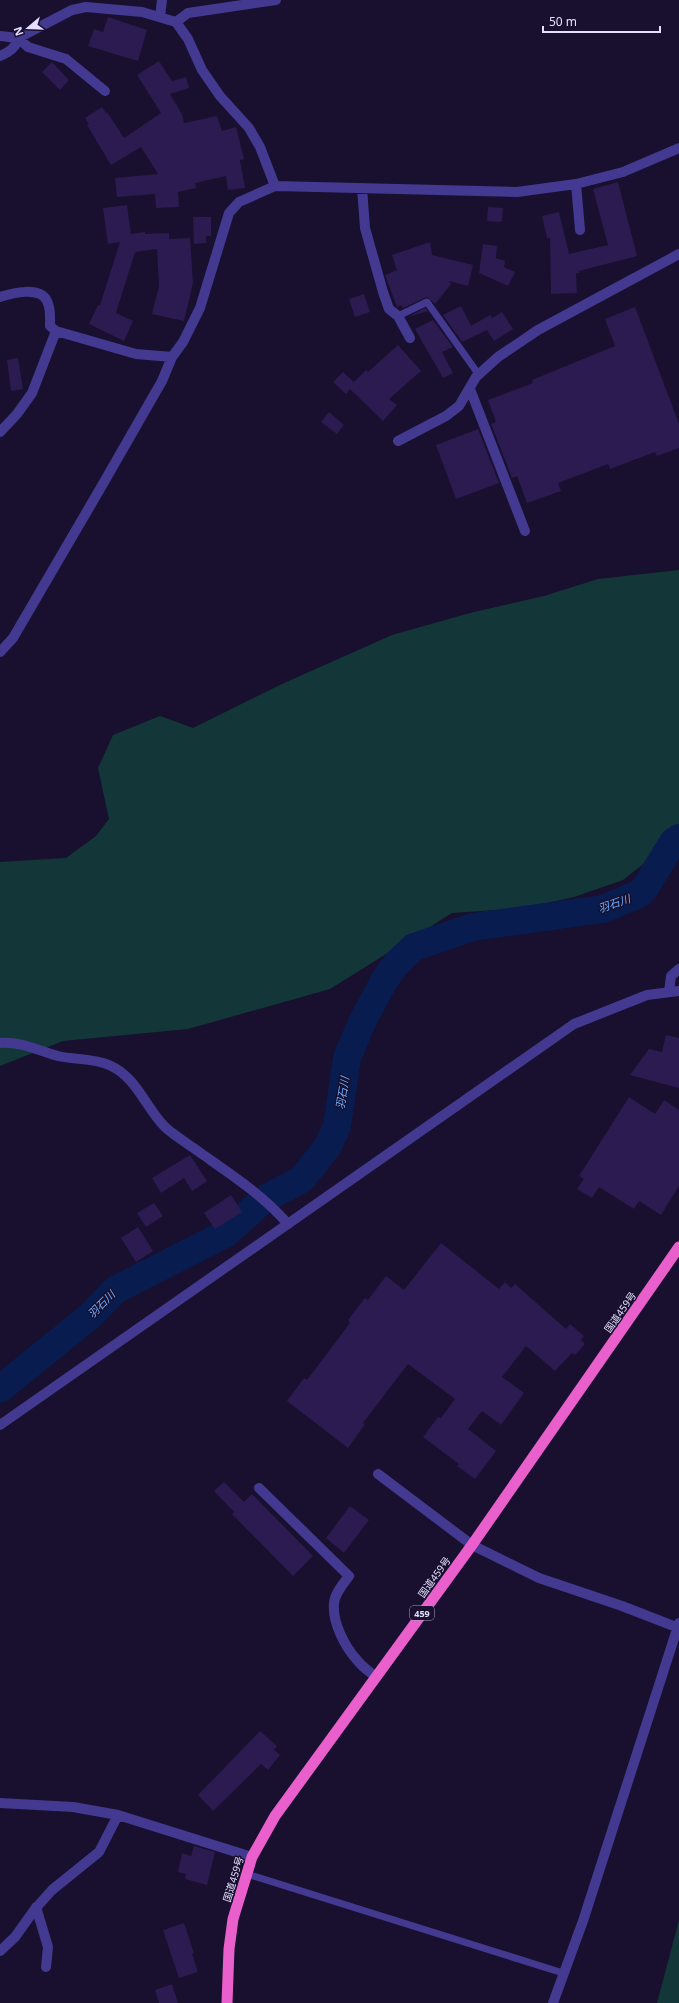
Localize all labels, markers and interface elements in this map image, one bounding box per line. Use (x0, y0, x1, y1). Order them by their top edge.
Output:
north arrow (8, 8, 48, 48)
scale bar (543, 8, 660, 34)
text: 50 m (549, 13, 577, 30)
text: N (10, 25, 27, 38)
water label: 羽石川 (596, 890, 633, 915)
water label: 羽石川 (332, 1075, 352, 1110)
water label: 羽石川 (84, 1286, 119, 1321)
street label: 国道459号 (601, 1289, 639, 1335)
street label: 国道459号 (414, 1554, 454, 1600)
road number: 459 (410, 1606, 434, 1620)
street label: 国道459号 (219, 1854, 247, 1904)

